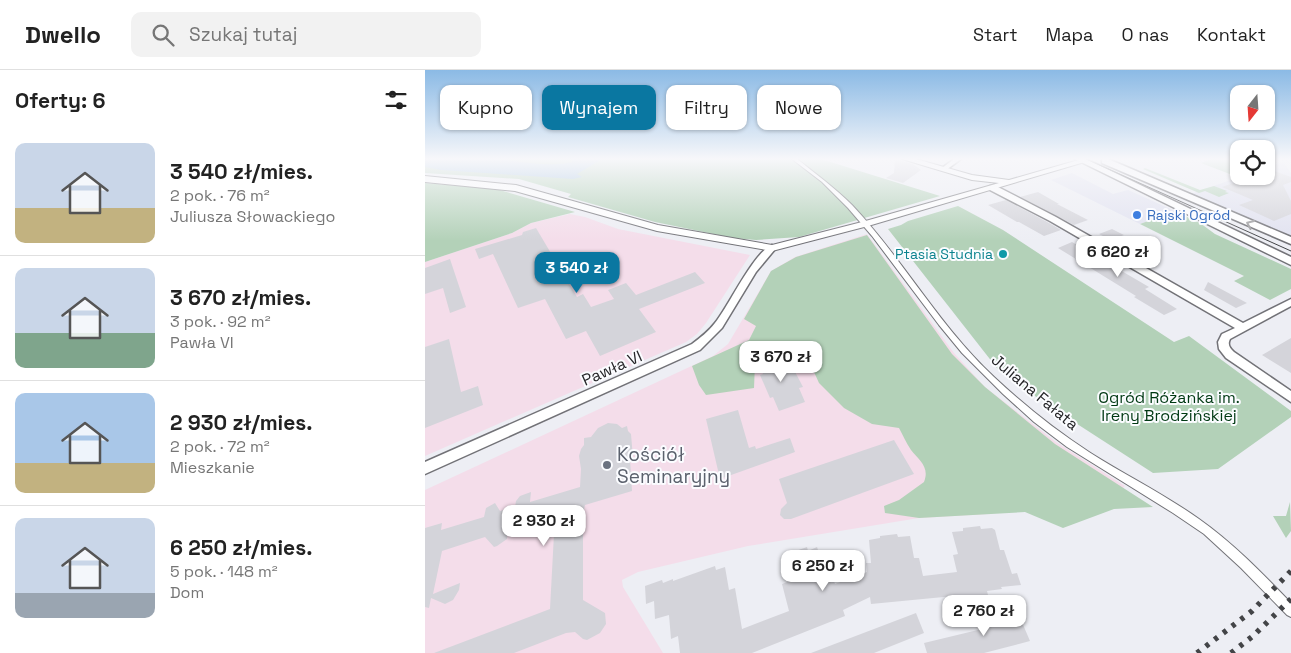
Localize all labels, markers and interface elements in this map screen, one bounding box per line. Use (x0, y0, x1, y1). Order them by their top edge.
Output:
search box (131, 12, 481, 57)
text: Dwello (25, 19, 101, 50)
icon: search (149, 21, 177, 49)
text: Szukaj tutaj (189, 22, 297, 47)
text: Start (973, 23, 1018, 46)
text: Mapa (1046, 23, 1093, 46)
text: O nas (1121, 23, 1169, 46)
text: Kontakt (1197, 23, 1266, 46)
chip: Kupno (440, 85, 532, 130)
chip: Wynajem (542, 85, 656, 130)
chip: Filtry (666, 85, 747, 130)
chip: Nowe (757, 85, 841, 130)
north arrow (1230, 85, 1275, 130)
map controls (1230, 85, 1275, 185)
icon: filters (382, 86, 410, 114)
text: Oferty: 6 (15, 87, 106, 114)
button: locate (1230, 140, 1275, 185)
text: 3 540 zł/mies. (170, 158, 313, 185)
icon: home (55, 163, 115, 223)
text: 2 pok. · 76 m² (170, 185, 270, 206)
text: Juliusza Słowackiego (170, 206, 335, 227)
place label: Rajski Ogród (1147, 206, 1230, 224)
marker: Rajski Ogród (1131, 209, 1143, 221)
one-way arrow (1246, 219, 1255, 230)
pin: 6 620 zł (1066, 236, 1170, 278)
text: 6 620 zł (1087, 241, 1149, 262)
place label: Ptasia Studnia (895, 245, 993, 263)
marker: Ptasia Studnia (997, 248, 1009, 260)
pin: 3 540 zł (525, 252, 629, 294)
text: 3 540 zł (546, 257, 608, 278)
text: 3 670 zł/mies. (170, 284, 311, 311)
icon: home (55, 288, 115, 348)
text: 3 pok. · 92 m² (170, 311, 270, 332)
text: Pawła VI (170, 332, 234, 353)
pin: 3 670 zł (729, 340, 833, 383)
street label: Pawła VI (579, 345, 645, 391)
text: 3 670 zł (750, 346, 812, 367)
street label: Juliana Fałata (987, 349, 1083, 435)
park label: Ogród Różanka im. Ireny Brodzińskiej (1098, 387, 1240, 426)
text: 2 930 zł/mies. (170, 409, 313, 436)
icon: home (55, 413, 115, 473)
text: 2 pok. · 72 m² (170, 436, 270, 457)
place label: Kościół Seminaryjny (617, 442, 730, 489)
text: Mieszkanie (170, 457, 255, 478)
marker: Kościół Seminaryjny (601, 459, 613, 471)
pin: 2 930 zł (492, 504, 596, 547)
text: 2 930 zł (513, 510, 575, 531)
text: 6 250 zł/mies. (170, 534, 312, 561)
icon: home (55, 538, 115, 598)
pin: 6 250 zł (771, 550, 875, 592)
text: 6 250 zł (792, 555, 854, 576)
text: 5 pok. · 148 m² (170, 561, 278, 582)
text: Dom (170, 582, 204, 603)
pin: 2 760 zł (932, 594, 1036, 637)
text: 2 760 zł (953, 600, 1015, 621)

